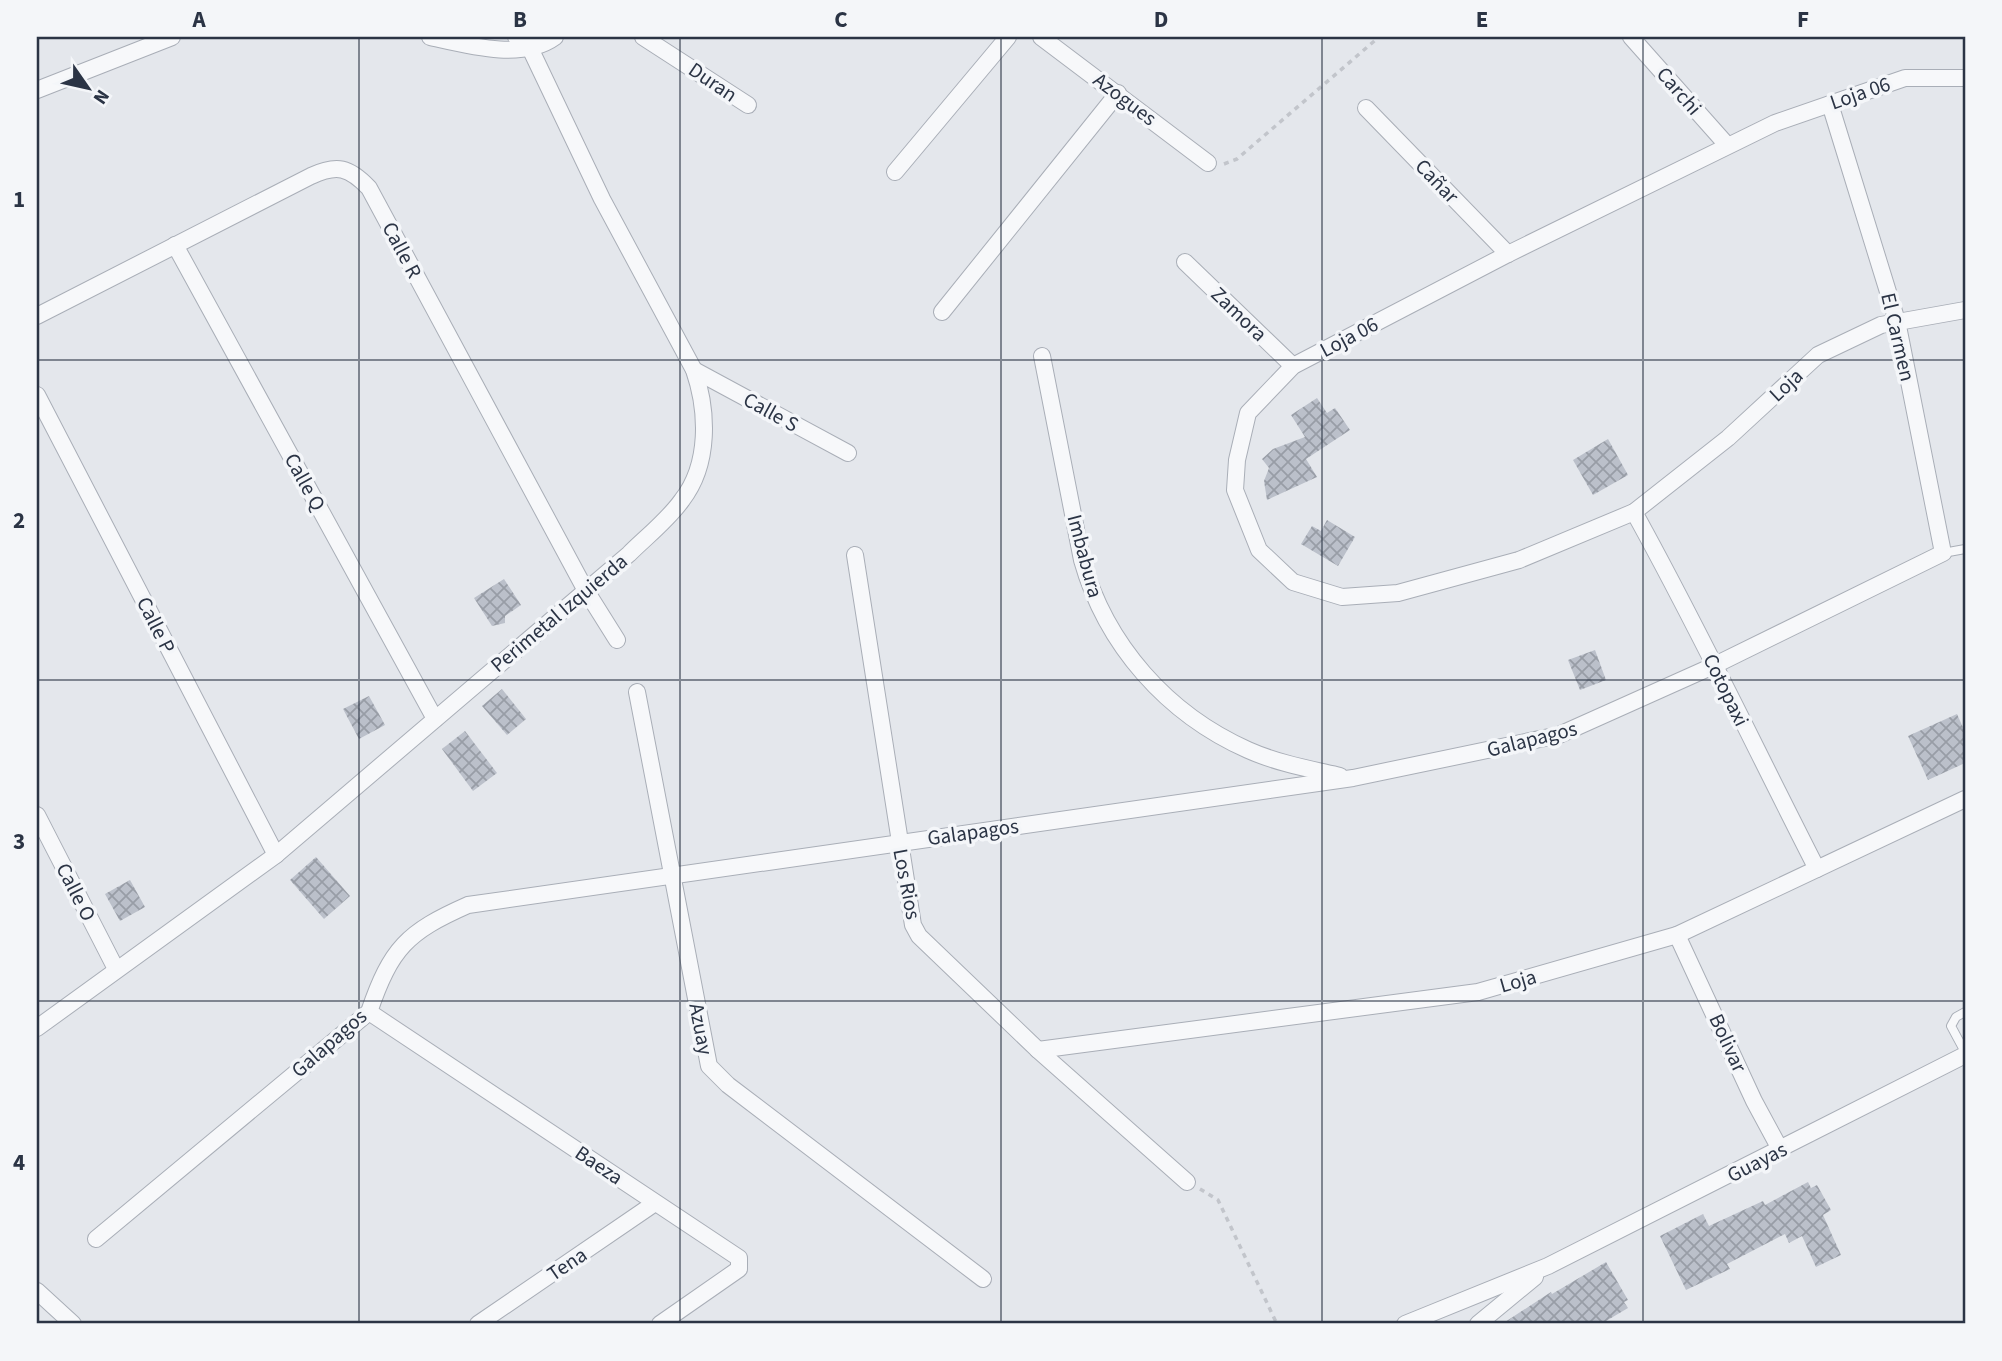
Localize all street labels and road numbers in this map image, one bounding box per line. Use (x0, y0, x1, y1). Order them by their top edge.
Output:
street label: Duran (683, 55, 743, 109)
street label: Carchi (1649, 60, 1709, 122)
street label: Azogues (1087, 65, 1163, 133)
street label: Loja 06 (1826, 69, 1894, 117)
street label: Cañar (1408, 152, 1466, 211)
street label: Calle R (375, 217, 429, 284)
street label: Zamora (1204, 280, 1274, 348)
street label: El Carmen (1873, 290, 1923, 384)
street label: Loja 06 (1315, 309, 1383, 365)
street label: Loja (1762, 361, 1810, 409)
street label: Calle S (738, 385, 804, 439)
street label: Calle Q (277, 448, 333, 516)
street label: Imbabura (1059, 511, 1111, 601)
street label: Perimetal Izquierda (484, 547, 634, 679)
street label: Calle P (129, 592, 183, 658)
street label: Cotopaxi (1695, 649, 1757, 731)
street label: Galapagos (1484, 713, 1580, 765)
street label: Galapagos (925, 811, 1021, 853)
street label: Los Rios (885, 846, 929, 922)
street label: Calle O (49, 858, 103, 926)
street label: Loja (1496, 961, 1540, 1001)
street label: Galapagos (284, 1001, 374, 1084)
street label: Azuay (681, 1001, 721, 1058)
street label: Bolivar (1701, 1009, 1755, 1078)
street label: Guayas (1722, 1134, 1792, 1190)
street label: Baeza (569, 1138, 629, 1192)
street label: Tena (541, 1240, 593, 1288)

